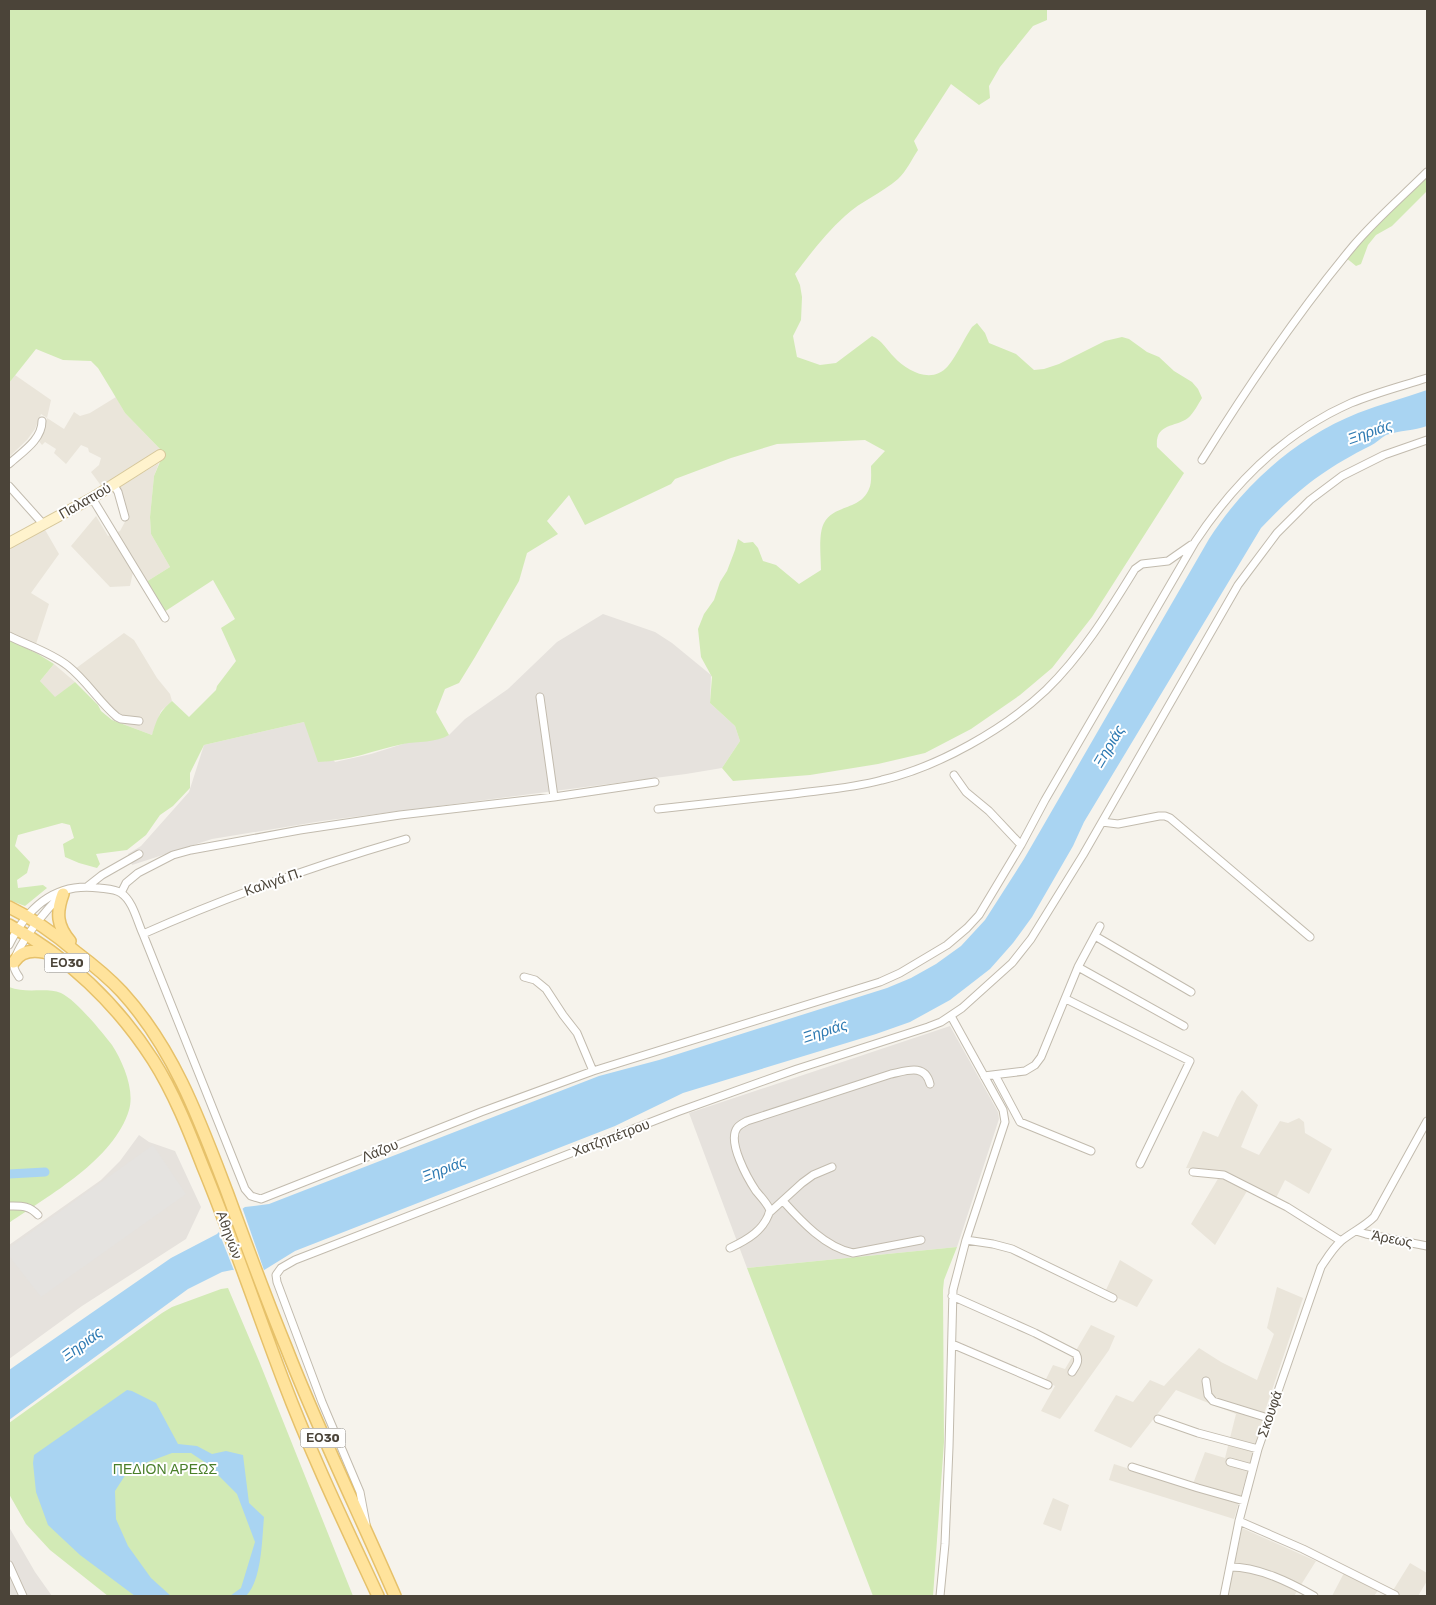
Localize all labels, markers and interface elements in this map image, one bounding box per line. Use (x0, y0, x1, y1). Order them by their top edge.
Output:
water label: Ξηριάς (1344, 416, 1395, 448)
street label: Παλατιού (56, 479, 114, 523)
water label: Ξηριάς (1089, 721, 1129, 771)
street label: Καλιγά Π. (242, 864, 304, 900)
road number: ΕΟ30 (44, 954, 90, 972)
water label: Ξηριάς (799, 1015, 850, 1047)
street label: Χατζηπέτρου (570, 1115, 652, 1161)
street label: Λάζου (359, 1136, 401, 1166)
water label: Ξηριάς (418, 1152, 469, 1186)
street label: Αθηνών (212, 1209, 246, 1261)
street label: Άρεως (1370, 1227, 1414, 1251)
water label: Ξηριάς (57, 1323, 106, 1365)
street label: Σκουφά (1254, 1388, 1286, 1440)
road number: ΕΟ30 (300, 1429, 346, 1448)
park label: ΠΕΔΙΟΝ ΑΡΕΩΣ (113, 1461, 217, 1478)

